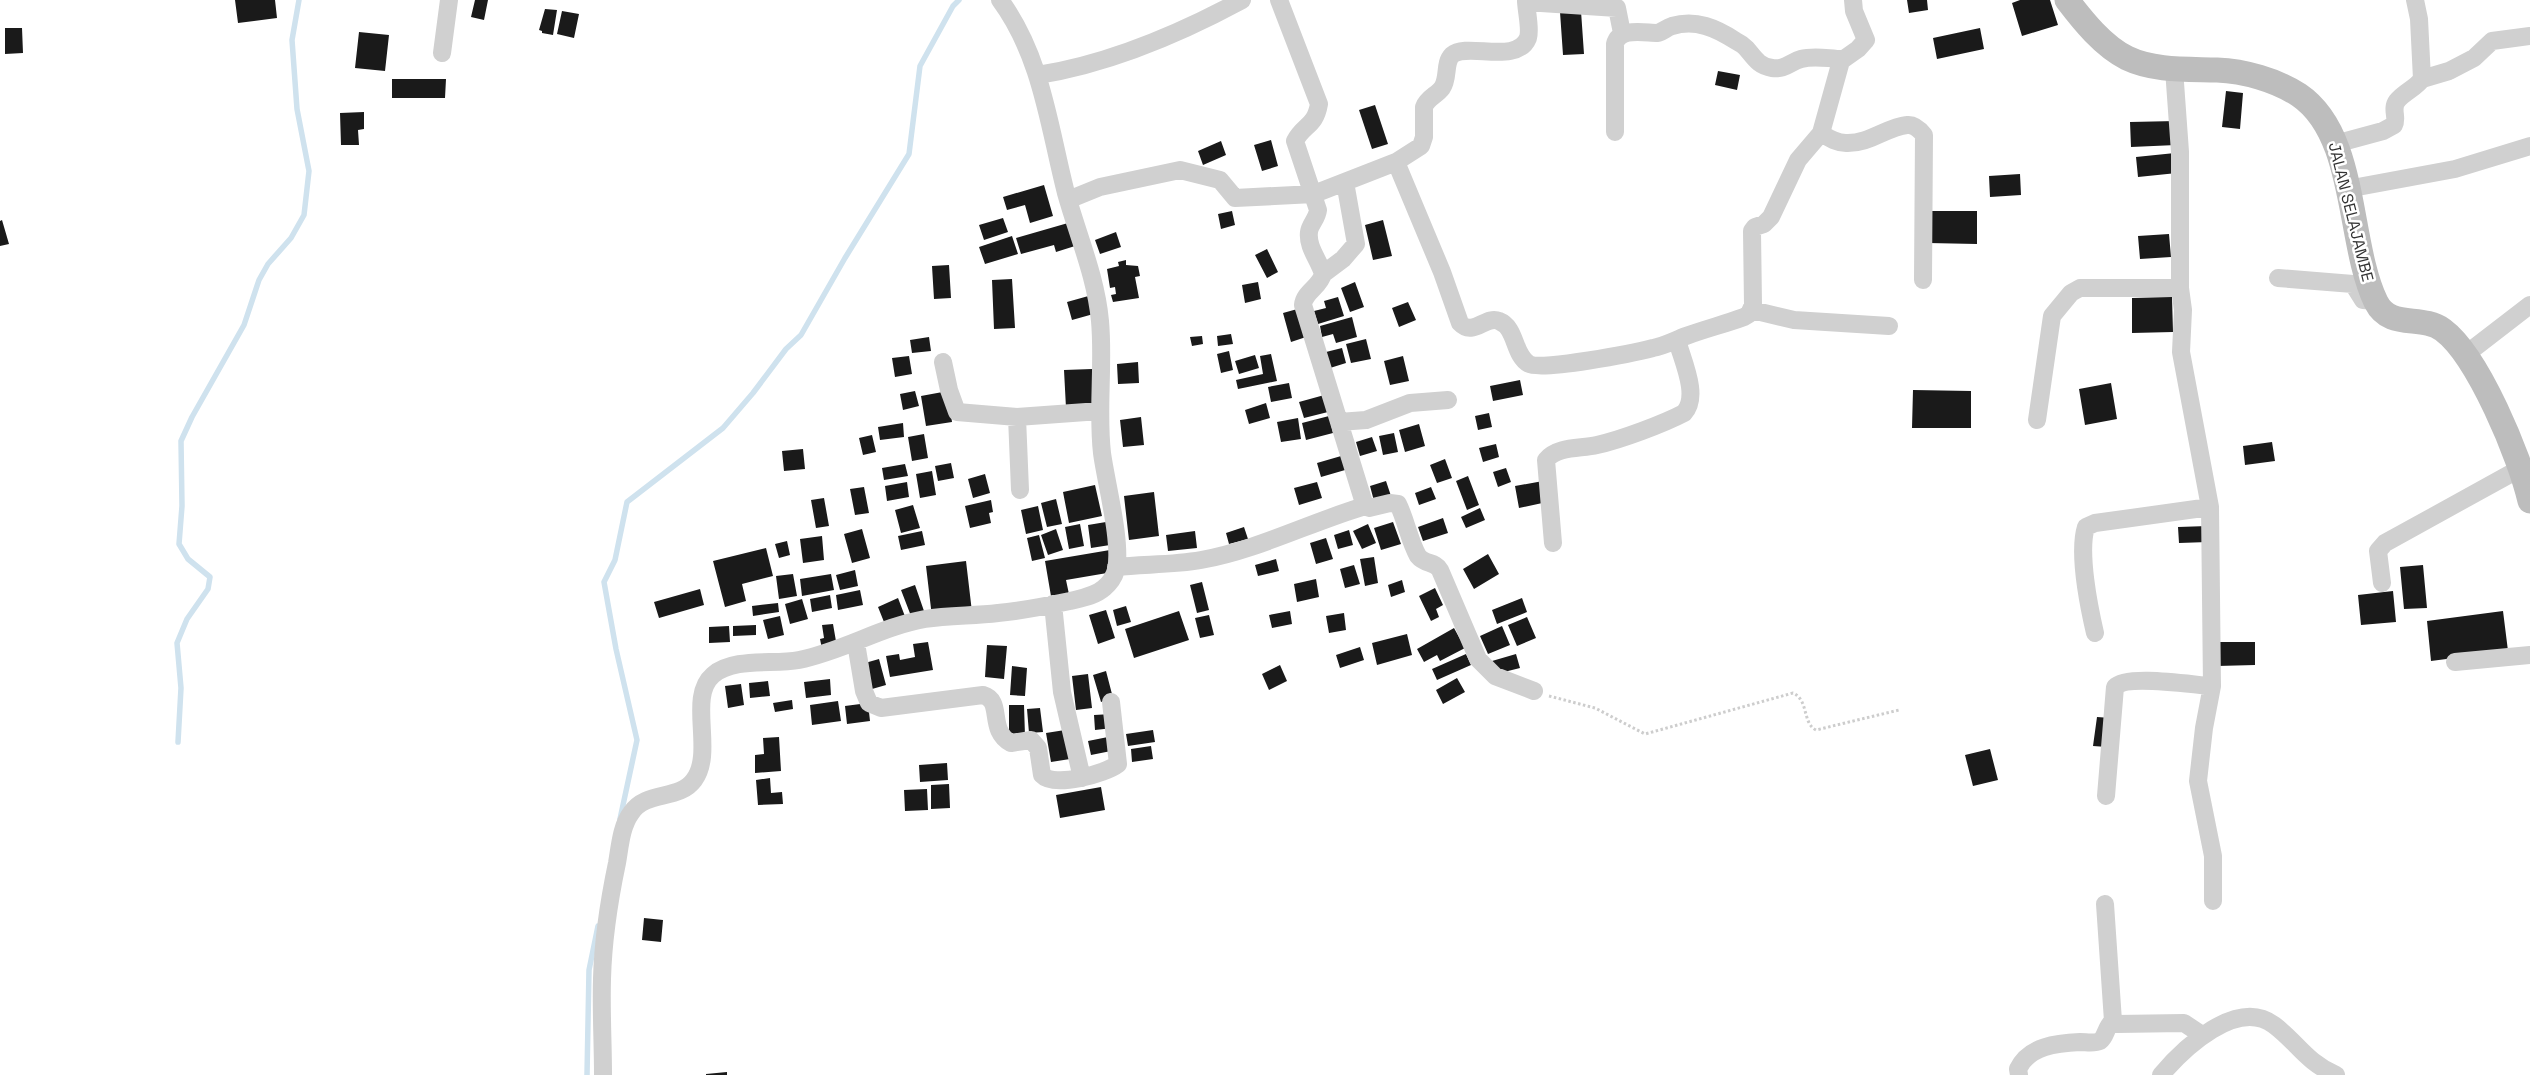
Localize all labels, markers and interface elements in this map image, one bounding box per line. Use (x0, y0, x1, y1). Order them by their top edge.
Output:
street label: JALAN SELAJAMBE (2324, 140, 2378, 284)

